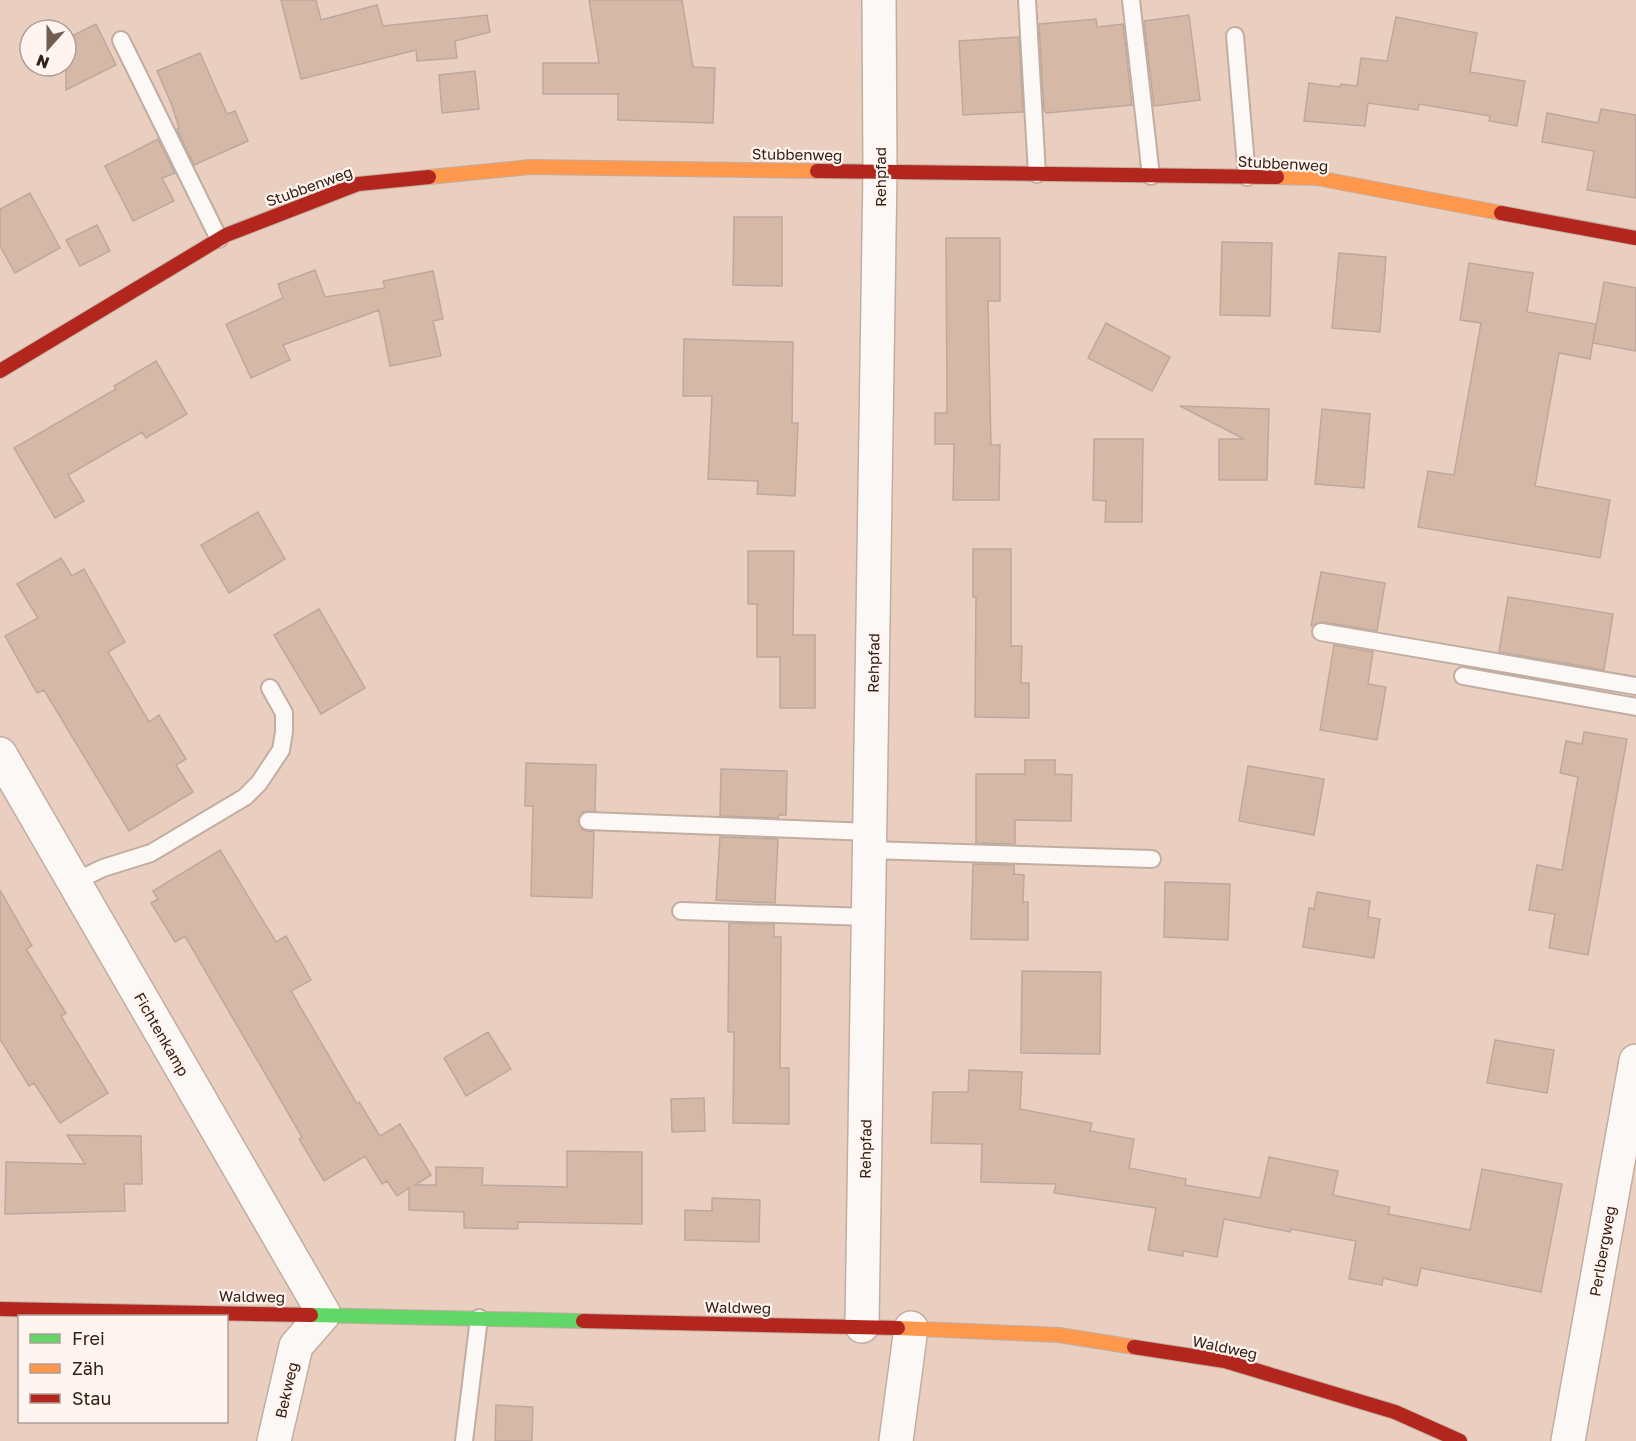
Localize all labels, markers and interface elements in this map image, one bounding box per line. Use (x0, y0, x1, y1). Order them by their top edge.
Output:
north arrow (18, 18, 78, 78)
text: N (33, 50, 52, 74)
street label: Stubbenweg (752, 144, 842, 164)
street label: Rehpfad (871, 147, 889, 207)
street label: Stubbenweg (1237, 152, 1329, 174)
street label: Stubbenweg (263, 162, 355, 210)
street label: Rehpfad (863, 633, 883, 693)
street label: Fichtenkamp (131, 989, 193, 1079)
street label: Rehpfad (855, 1119, 875, 1179)
street label: Perlbergweg (1585, 1204, 1619, 1298)
street label: Waldweg (219, 1286, 285, 1306)
street label: Waldweg (705, 1297, 771, 1317)
legend (18, 1315, 228, 1423)
text: Frei (72, 1327, 105, 1349)
street label: Waldweg (1191, 1331, 1259, 1363)
text: Zäh (72, 1357, 104, 1379)
street label: Bekweg (271, 1360, 301, 1420)
text: Stau (72, 1387, 111, 1409)

